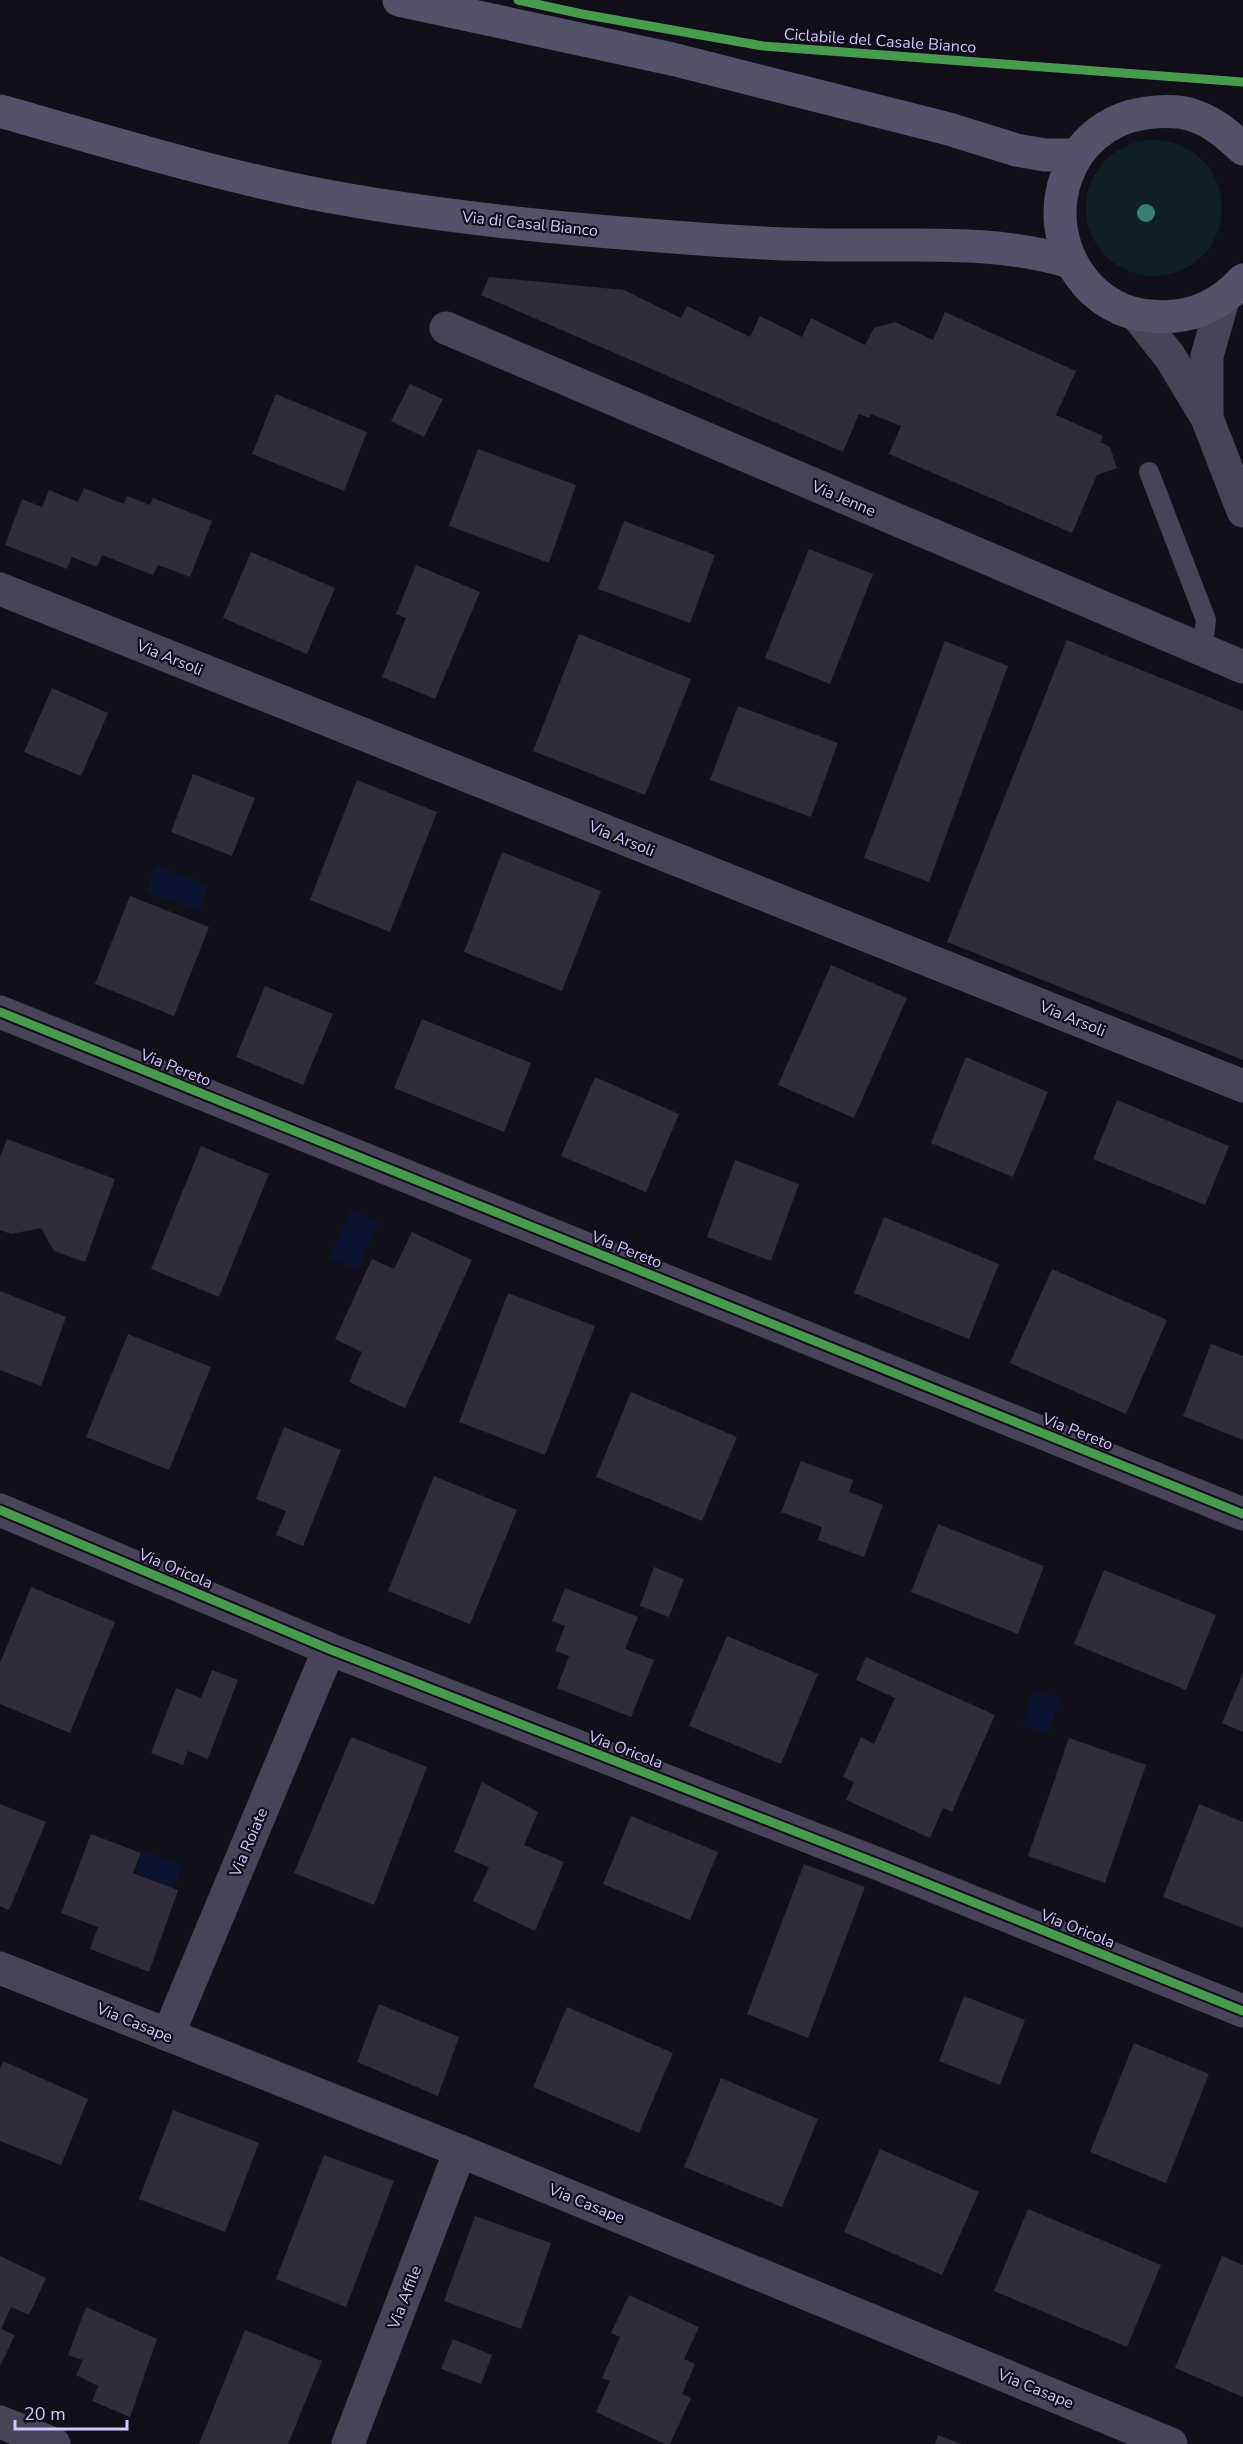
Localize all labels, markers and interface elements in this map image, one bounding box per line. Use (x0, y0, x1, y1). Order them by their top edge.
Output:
street label: Ciclabile del Casale Bianco (783, 23, 977, 59)
street label: Via di Casal Bianco (460, 206, 599, 242)
street label: Via Jenne (807, 475, 879, 522)
street label: Via Arsoli (132, 634, 206, 681)
street label: Via Arsoli (584, 815, 658, 862)
street label: Via Arsoli (1035, 995, 1109, 1042)
street label: Via Pereto (136, 1043, 214, 1092)
street label: Via Pereto (587, 1225, 665, 1274)
street label: Via Pereto (1038, 1407, 1116, 1456)
street label: Via Oricola (134, 1543, 216, 1594)
street label: Via Oricola (584, 1725, 666, 1774)
street label: Via Roiate (224, 1805, 273, 1881)
street label: Via Oricola (1036, 1904, 1118, 1954)
street label: Via Casape (92, 1997, 176, 2048)
street label: Via Casape (544, 2178, 628, 2229)
street label: Via Affile (382, 2263, 427, 2333)
street label: Via Casape (993, 2363, 1077, 2414)
scale bar (15, 2393, 128, 2431)
text: 20 m (24, 2402, 66, 2426)

